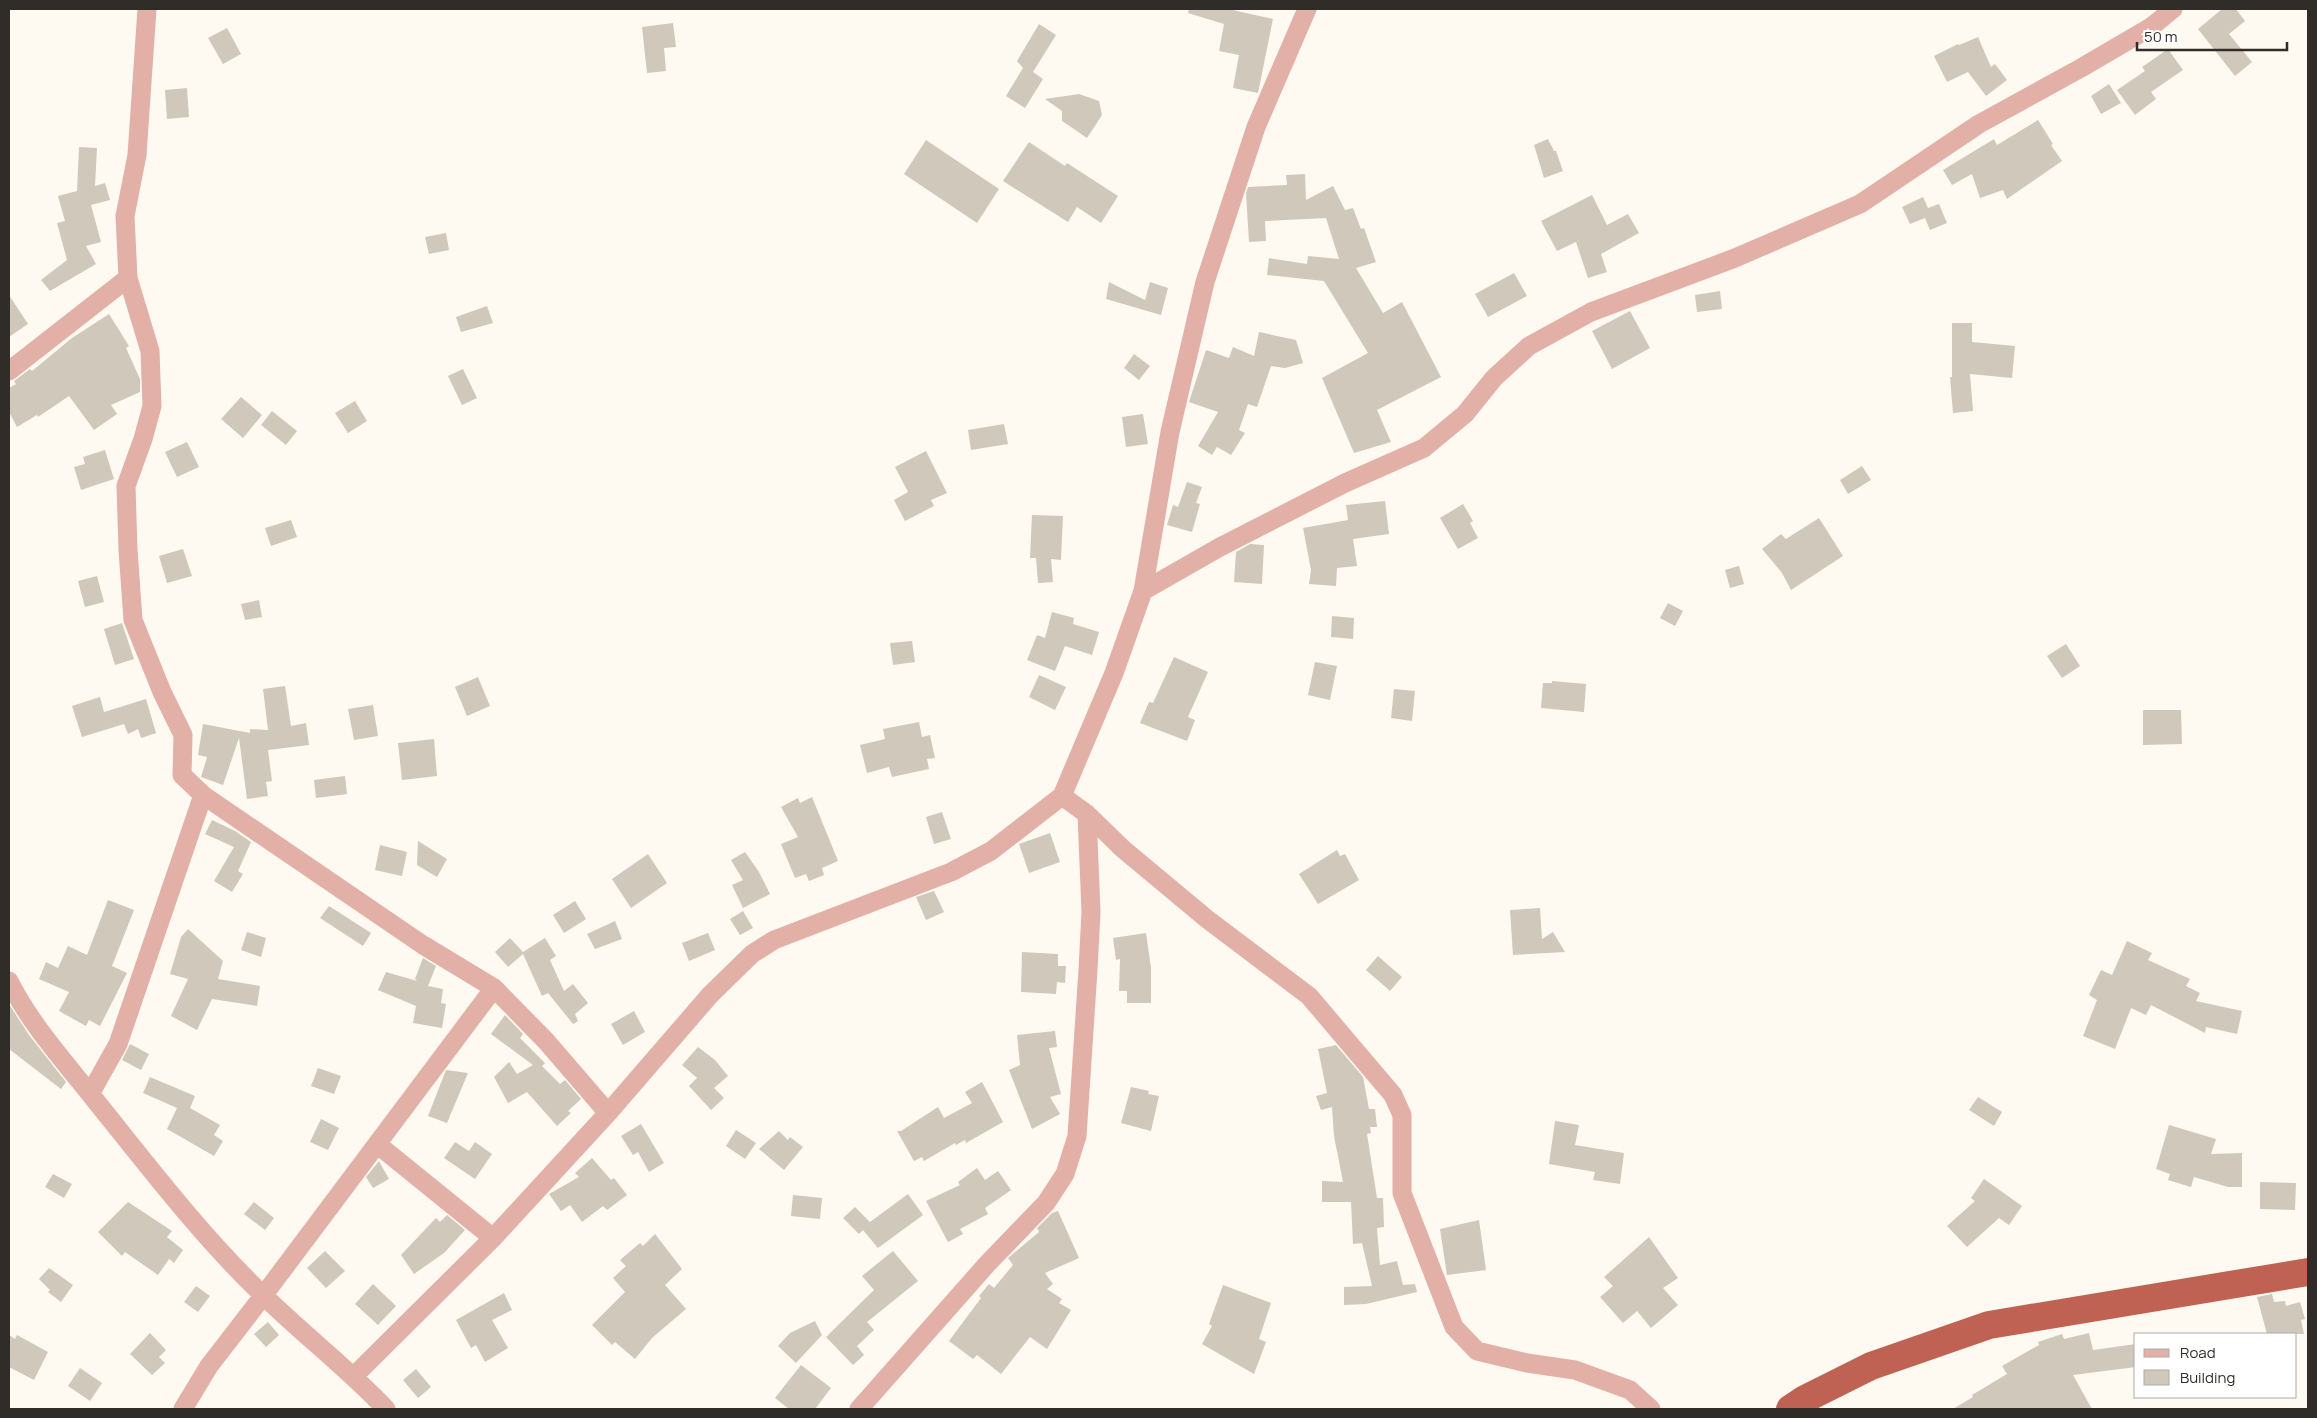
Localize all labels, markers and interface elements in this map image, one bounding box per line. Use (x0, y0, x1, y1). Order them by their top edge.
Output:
scale bar (2137, 20, 2287, 52)
text: 50 m (2144, 26, 2178, 47)
legend (2134, 1333, 2297, 1398)
text: Road (2180, 1342, 2216, 1363)
text: Building (2180, 1367, 2235, 1388)

